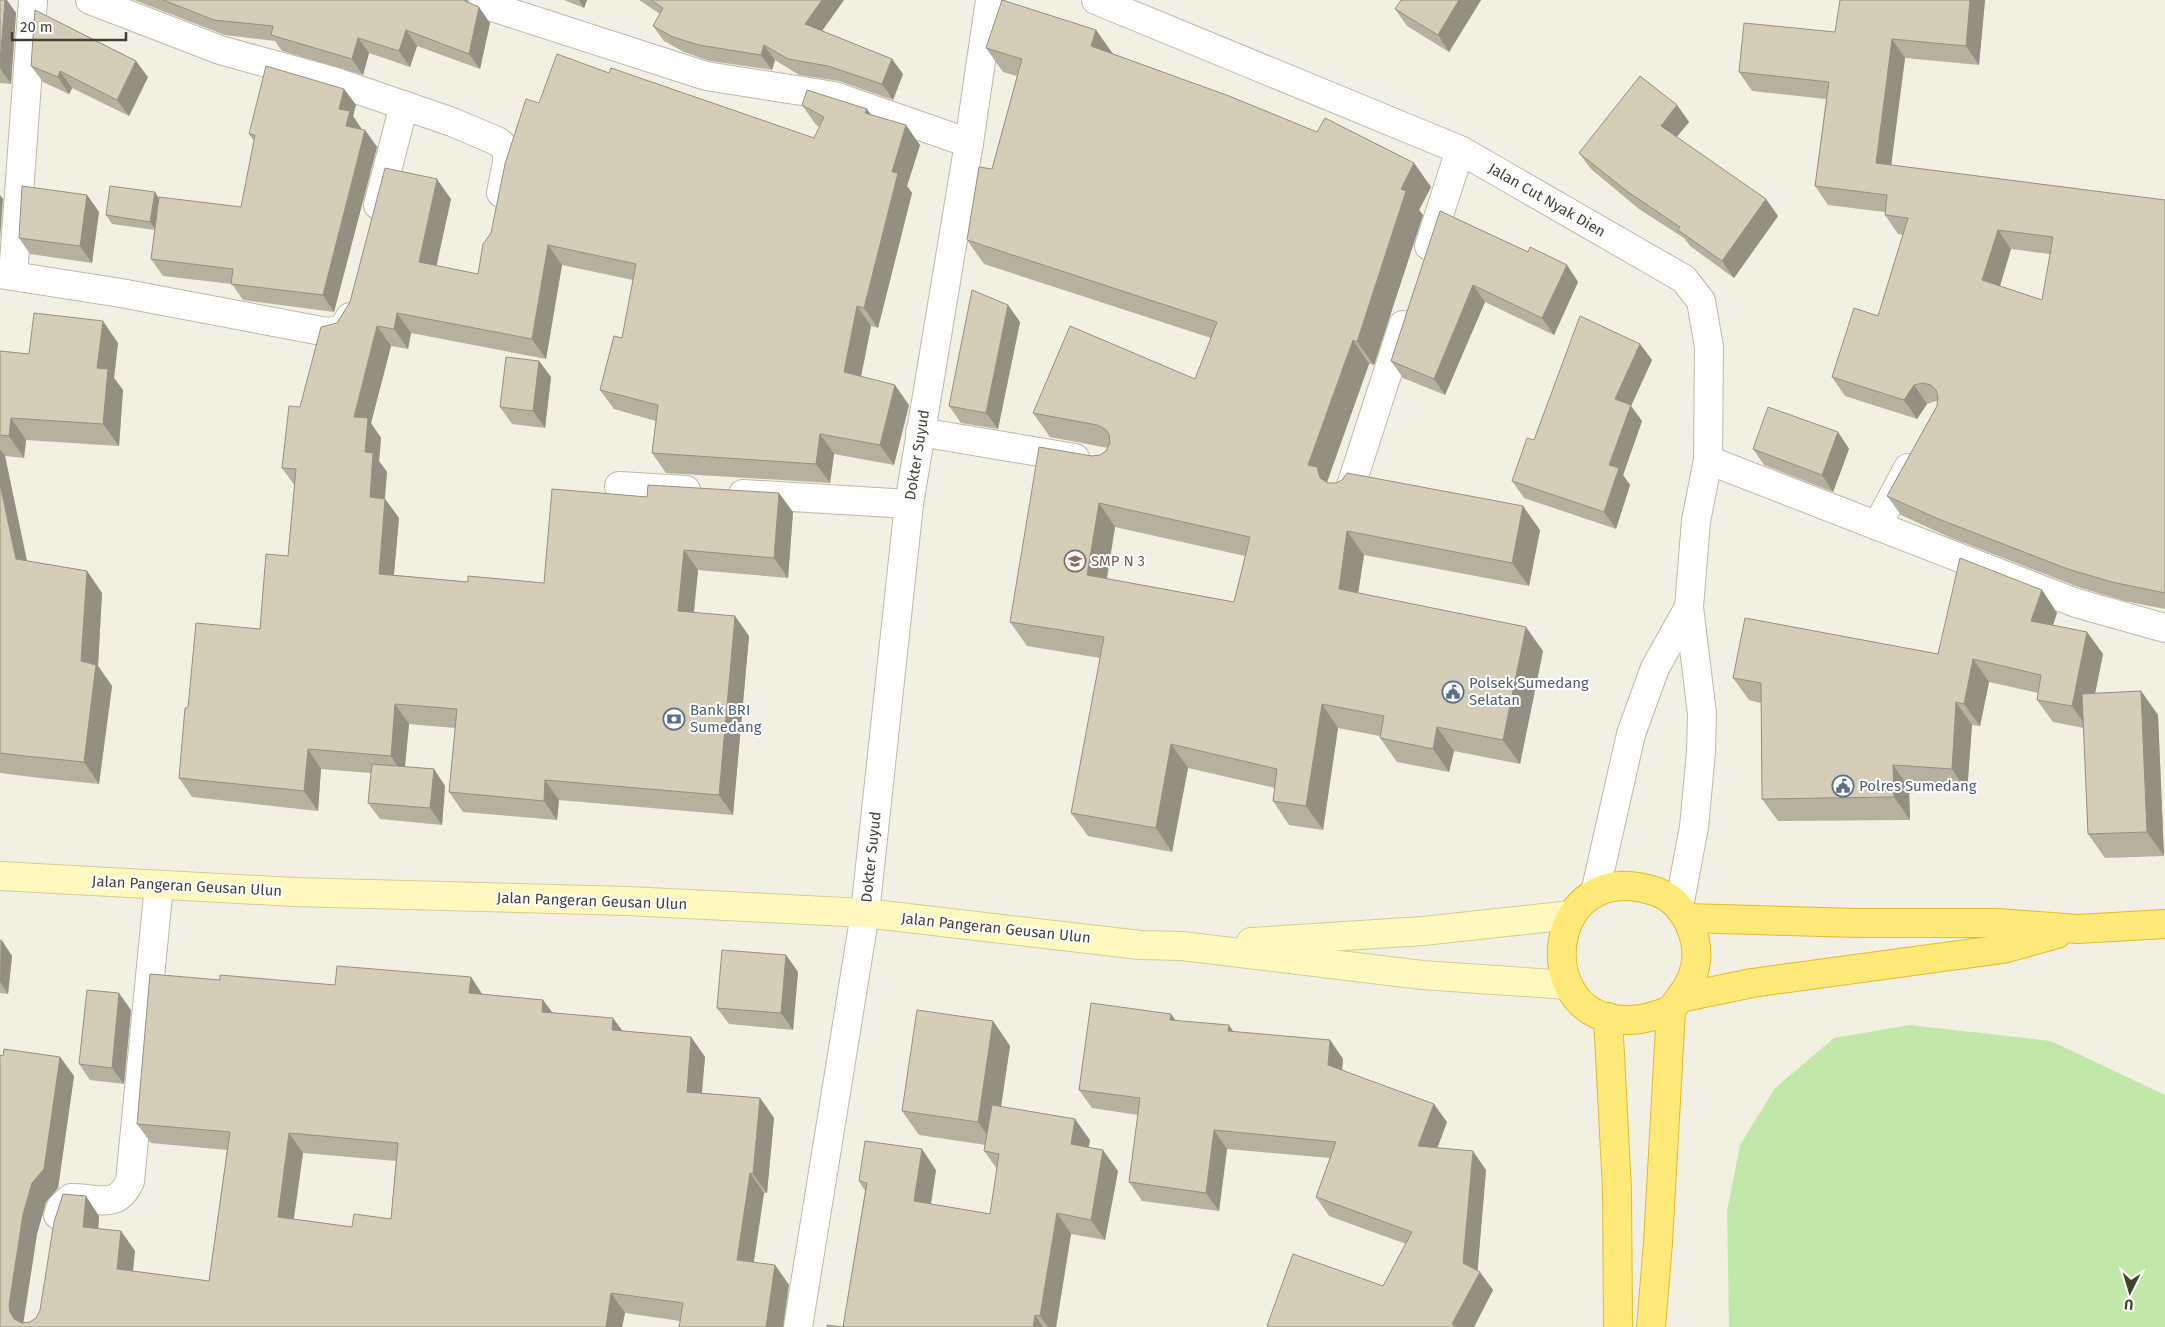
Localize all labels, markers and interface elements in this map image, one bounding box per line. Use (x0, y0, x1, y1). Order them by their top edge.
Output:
scale bar (12, 10, 126, 42)
text: 20 m (20, 18, 53, 36)
street label: Jalan Cut Nyak Dien (1485, 159, 1609, 241)
street label: Dokter Suyud (901, 409, 933, 501)
school or university icon: SMP N 3 (1063, 549, 1087, 573)
place label: SMP N 3 (1091, 552, 1145, 570)
place label: Polsek Sumedang Selatan (1469, 674, 1589, 709)
public building icon: Polsek Sumedang Selatan (1441, 680, 1465, 704)
place label: Bank BRI Sumedang (690, 701, 762, 736)
bank icon: Bank BRI Sumedang (662, 707, 686, 731)
public building icon: Polres Sumedang (1831, 774, 1855, 798)
place label: Polres Sumedang (1859, 777, 1977, 795)
street label: Dokter Suyud (857, 811, 885, 903)
street label: Jalan Pangeran Geusan Ulun (91, 872, 283, 900)
street label: Jalan Pangeran Geusan Ulun (496, 889, 688, 913)
street label: Jalan Pangeran Geusan Ulun (900, 909, 1092, 947)
north arrow (2105, 1267, 2155, 1317)
text: U (2124, 1296, 2134, 1313)

